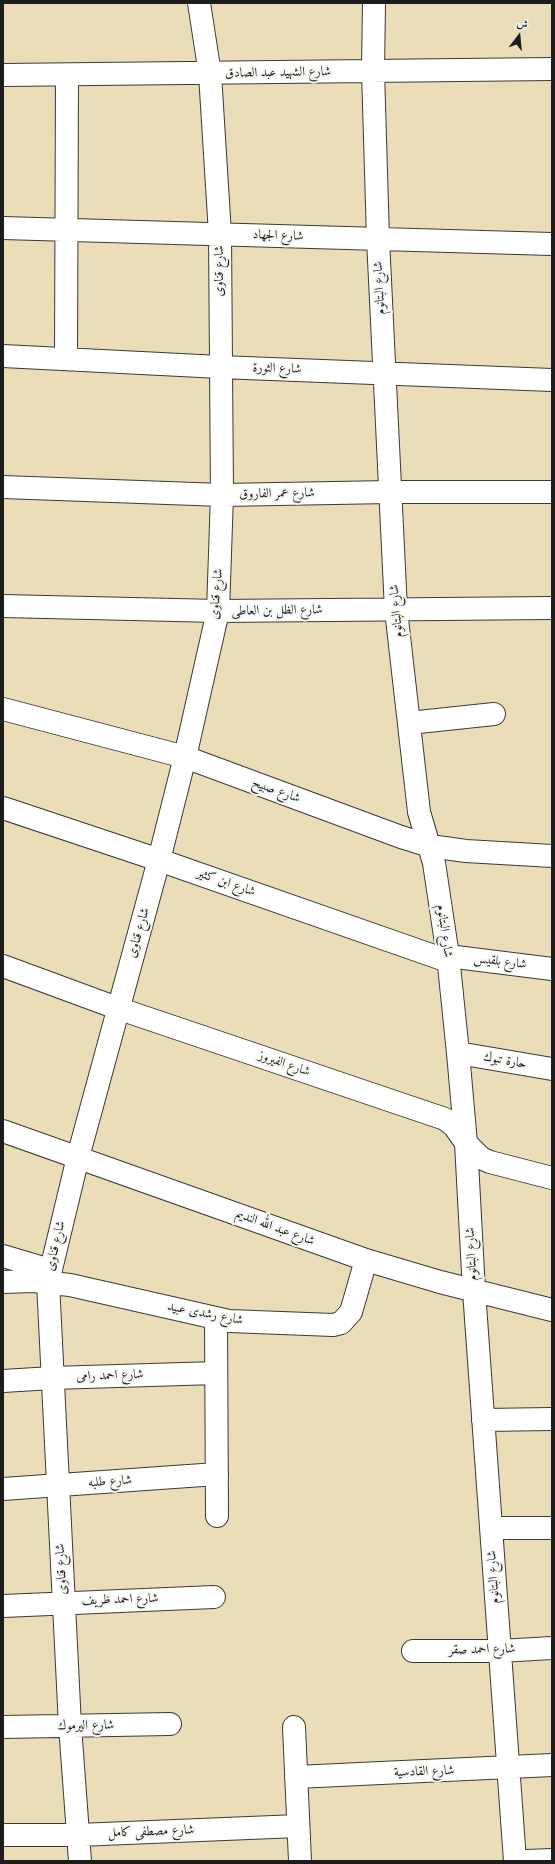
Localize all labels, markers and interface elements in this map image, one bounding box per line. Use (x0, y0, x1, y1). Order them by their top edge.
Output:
text: ش (515, 15, 530, 33)
north arrow (499, 16, 539, 56)
street label: شارع الشهيد عبد الصادق (225, 64, 331, 82)
street label: شارع الجهاد (252, 227, 304, 245)
street label: شارع قناوى (212, 245, 228, 297)
street label: شارع البتانوم (371, 261, 389, 315)
street label: شارع الثورة (252, 360, 302, 378)
street label: شارع عمر الفاروق (239, 486, 315, 502)
street label: شارع قناوى (207, 568, 227, 620)
street label: شارع البتانوم (387, 584, 407, 638)
street label: شارع الظل بن العاطى (231, 602, 323, 620)
street label: شارع صبيح (250, 775, 302, 807)
street label: شارع ابن كثير (195, 866, 257, 900)
street label: شارع البتانوم (433, 904, 455, 958)
street label: شارع قناوى (124, 906, 154, 960)
street label: شارع بلقيس (473, 951, 527, 973)
street label: شارع الفيروز (256, 1048, 312, 1080)
street label: حارة تبوك (482, 1050, 528, 1072)
street label: شارع عبد الله النديم (233, 1206, 317, 1250)
street label: شارع قناوى (43, 1219, 69, 1273)
street label: شارع البتانوم (463, 1227, 481, 1281)
street label: شارع رشدى عبيد (166, 1299, 244, 1329)
street label: شارع احمد رامى (76, 1367, 144, 1385)
street label: شارع طلبه (87, 1473, 133, 1491)
street label: شارع قناوى (53, 1543, 71, 1595)
street label: شارع البتانوم (484, 1550, 504, 1604)
street label: شارع احمد ظريف (81, 1591, 159, 1609)
street label: شارع احمد صقر (449, 1642, 515, 1658)
street label: شارع اليرموك (58, 1718, 114, 1734)
street label: شارع القادسية (394, 1763, 454, 1781)
street label: شارع مصطفى كامل (108, 1823, 194, 1841)

